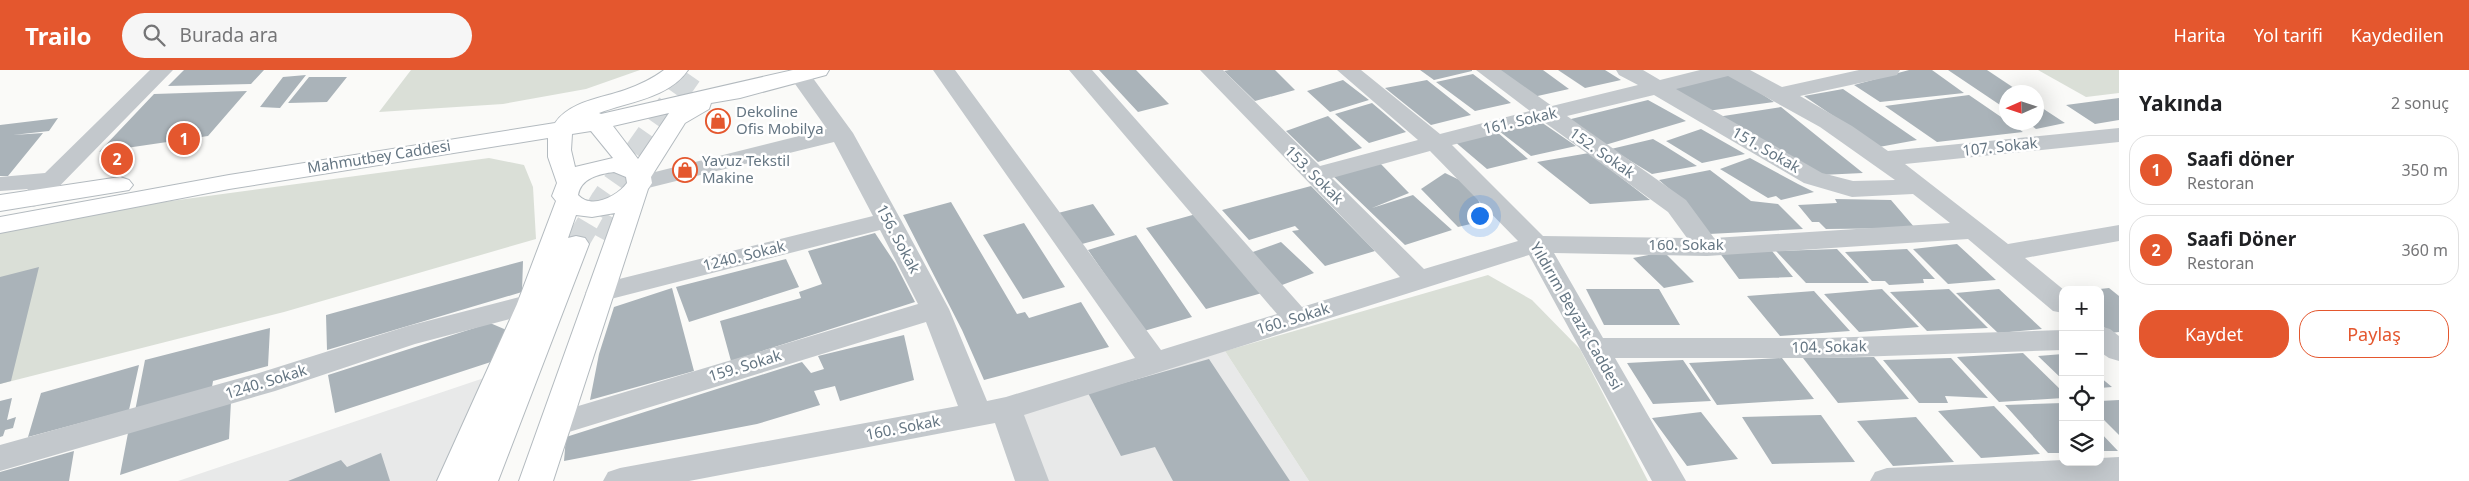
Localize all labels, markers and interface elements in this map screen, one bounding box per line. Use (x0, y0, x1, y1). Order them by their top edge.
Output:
search box (122, 13, 472, 58)
text: Trailo (25, 19, 92, 52)
icon: search (140, 21, 168, 49)
text: Burada ara (180, 22, 278, 48)
text: Harita (2174, 23, 2226, 47)
text: Yol tarifi (2254, 23, 2323, 47)
text: Kaydedilen (2351, 23, 2444, 47)
north arrow (1999, 85, 2044, 130)
text: Yakında (2139, 89, 2222, 117)
text: 2 sonuç (2391, 92, 2449, 114)
place label: Dekoline Ofis Mobilya (736, 101, 824, 138)
street label: 161. Sokak (1481, 102, 1559, 138)
shop icon: Dekoline Ofis Mobilya (705, 108, 731, 134)
pin: 1 (168, 120, 200, 158)
street label: 152. Sokak (1566, 122, 1639, 182)
street label: 151. Sokak (1729, 122, 1804, 177)
street label: 107. Sokak (1961, 132, 2038, 160)
street label: Mahmutbey Caddesi (306, 135, 452, 177)
pin: 2 (101, 140, 133, 178)
street label: 153. Sokak (1281, 141, 1348, 208)
text: Saafi döner (2187, 146, 2294, 172)
place label: Yavuz Tekstil Makine (702, 150, 790, 187)
shop icon: Yavuz Tekstil Makine (672, 157, 698, 183)
text: 1 (2151, 159, 2161, 181)
text: 350 m (2401, 159, 2448, 181)
text: Restoran (2187, 172, 2254, 194)
street label: 156. Sokak (872, 201, 925, 277)
your location (1467, 203, 1493, 229)
text: Saafi Döner (2187, 226, 2296, 252)
street label: 160. Sokak (1648, 234, 1724, 254)
street label: 1240. Sokak (701, 235, 787, 275)
street label: Yıldırım Beyazıt Caddesi (1526, 238, 1627, 393)
text: 2 (2151, 239, 2161, 261)
text: 360 m (2401, 239, 2448, 261)
text: Restoran (2187, 252, 2254, 274)
map controls (2059, 286, 2104, 466)
button: + (2059, 286, 2104, 331)
street label: 160. Sokak (1254, 297, 1332, 339)
button: Kaydet (2139, 310, 2289, 358)
button: Paylaş (2299, 310, 2449, 358)
button: − (2059, 331, 2104, 376)
street label: 104. Sokak (1791, 335, 1867, 357)
street label: 159. Sokak (706, 344, 784, 386)
street label: 1240. Sokak (223, 359, 309, 403)
button: locate (2059, 376, 2104, 421)
street label: 160. Sokak (864, 410, 942, 444)
button: layers (2059, 421, 2104, 466)

